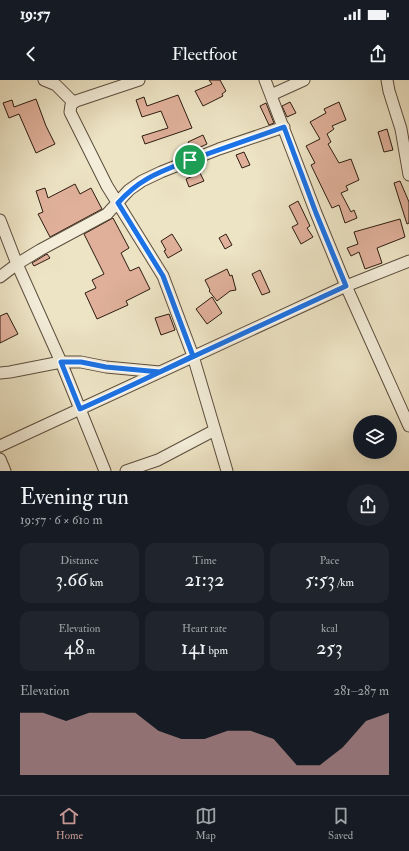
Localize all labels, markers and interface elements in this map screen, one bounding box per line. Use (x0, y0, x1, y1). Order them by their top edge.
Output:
text: 19:57 (20, 5, 50, 24)
icon: back (20, 43, 42, 65)
text: Fleetfoot (172, 43, 237, 66)
icon: share (367, 43, 389, 65)
pin (173, 143, 207, 177)
icon: arrive (179, 149, 201, 171)
map controls (353, 415, 397, 459)
button: layers (353, 415, 397, 459)
text: Evening run (20, 483, 129, 511)
button: share (347, 484, 389, 526)
text: 19:57 · 6 × 610 m (20, 512, 102, 528)
text: Distance (60, 554, 99, 567)
text: Time (192, 554, 217, 567)
text: Pace (320, 554, 339, 567)
text: 3.66 (56, 567, 87, 592)
text: 21:32 (184, 567, 225, 592)
text: 5:53 (305, 567, 335, 592)
text: km (87, 576, 103, 589)
text: /km (335, 576, 354, 589)
text: Elevation (59, 622, 100, 635)
text: Heart rate (182, 622, 227, 635)
text: kcal (321, 622, 338, 635)
text: 48 (64, 635, 84, 660)
text: 141 (181, 635, 206, 660)
text: 253 (316, 635, 343, 660)
text: m (84, 644, 95, 657)
text: bpm (206, 644, 228, 657)
text: Elevation (20, 683, 70, 699)
text: 281–287 m (334, 683, 389, 699)
tab: Home (56, 805, 83, 842)
tab: Map (195, 805, 217, 842)
tab: Saved (328, 805, 353, 842)

